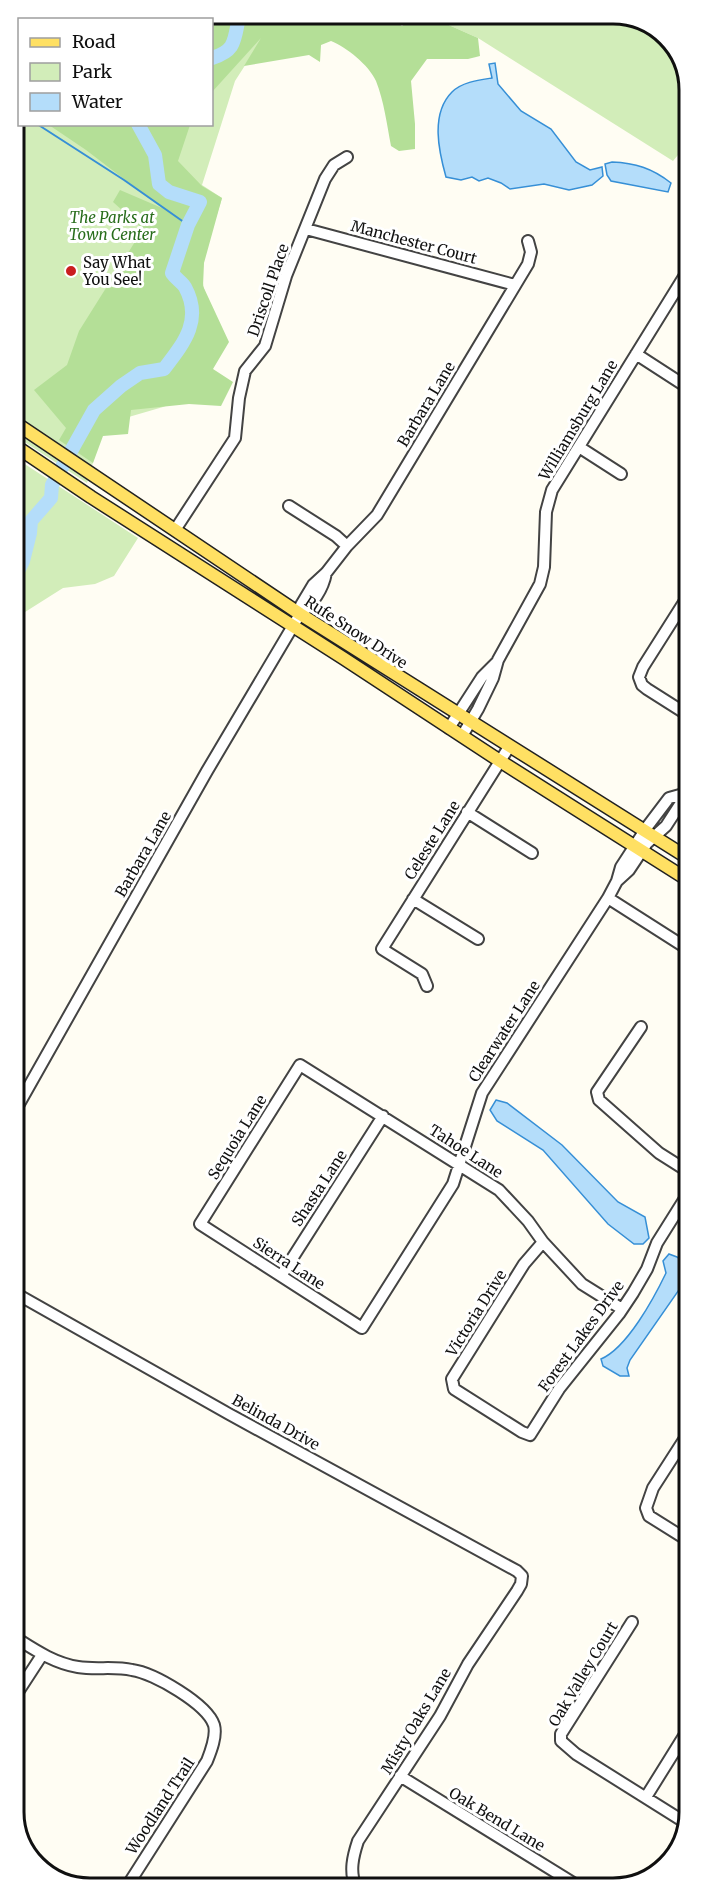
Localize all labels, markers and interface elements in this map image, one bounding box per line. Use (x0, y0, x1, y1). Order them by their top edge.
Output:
legend (18, 18, 213, 126)
text: Road (72, 30, 116, 53)
text: Park (72, 60, 113, 83)
text: Water (71, 90, 123, 113)
park label: The Parks at Town Center (69, 208, 156, 244)
street label: Manchester Court (349, 216, 479, 268)
street label: Driscoll Place (243, 241, 293, 339)
place label: Say What You See! (82, 253, 151, 289)
marker: Say What You See! (64, 264, 78, 278)
street label: Williamsburg Lane (534, 356, 621, 484)
street label: Barbara Lane (393, 358, 459, 450)
street label: Rufe Snow Drive (301, 592, 411, 672)
street label: Celeste Lane (400, 797, 464, 883)
street label: Barbara Lane (111, 808, 175, 900)
street label: Clearwater Lane (464, 977, 544, 1085)
street label: Sequoia Lane (203, 1091, 271, 1183)
street label: Tahoe Lane (426, 1120, 507, 1182)
street label: Shasta Lane (287, 1146, 351, 1230)
street label: Sierra Lane (249, 1233, 329, 1293)
street label: Victoria Drive (441, 1266, 510, 1361)
street label: Forest Lakes Drive (534, 1276, 628, 1395)
street label: Belinda Drive (229, 1390, 323, 1454)
street label: Oak Valley Court (544, 1618, 622, 1730)
street label: Misty Oaks Lane (377, 1664, 455, 1777)
street label: Woodland Trail (121, 1754, 199, 1859)
street label: Oak Bend Lane (446, 1783, 548, 1855)

